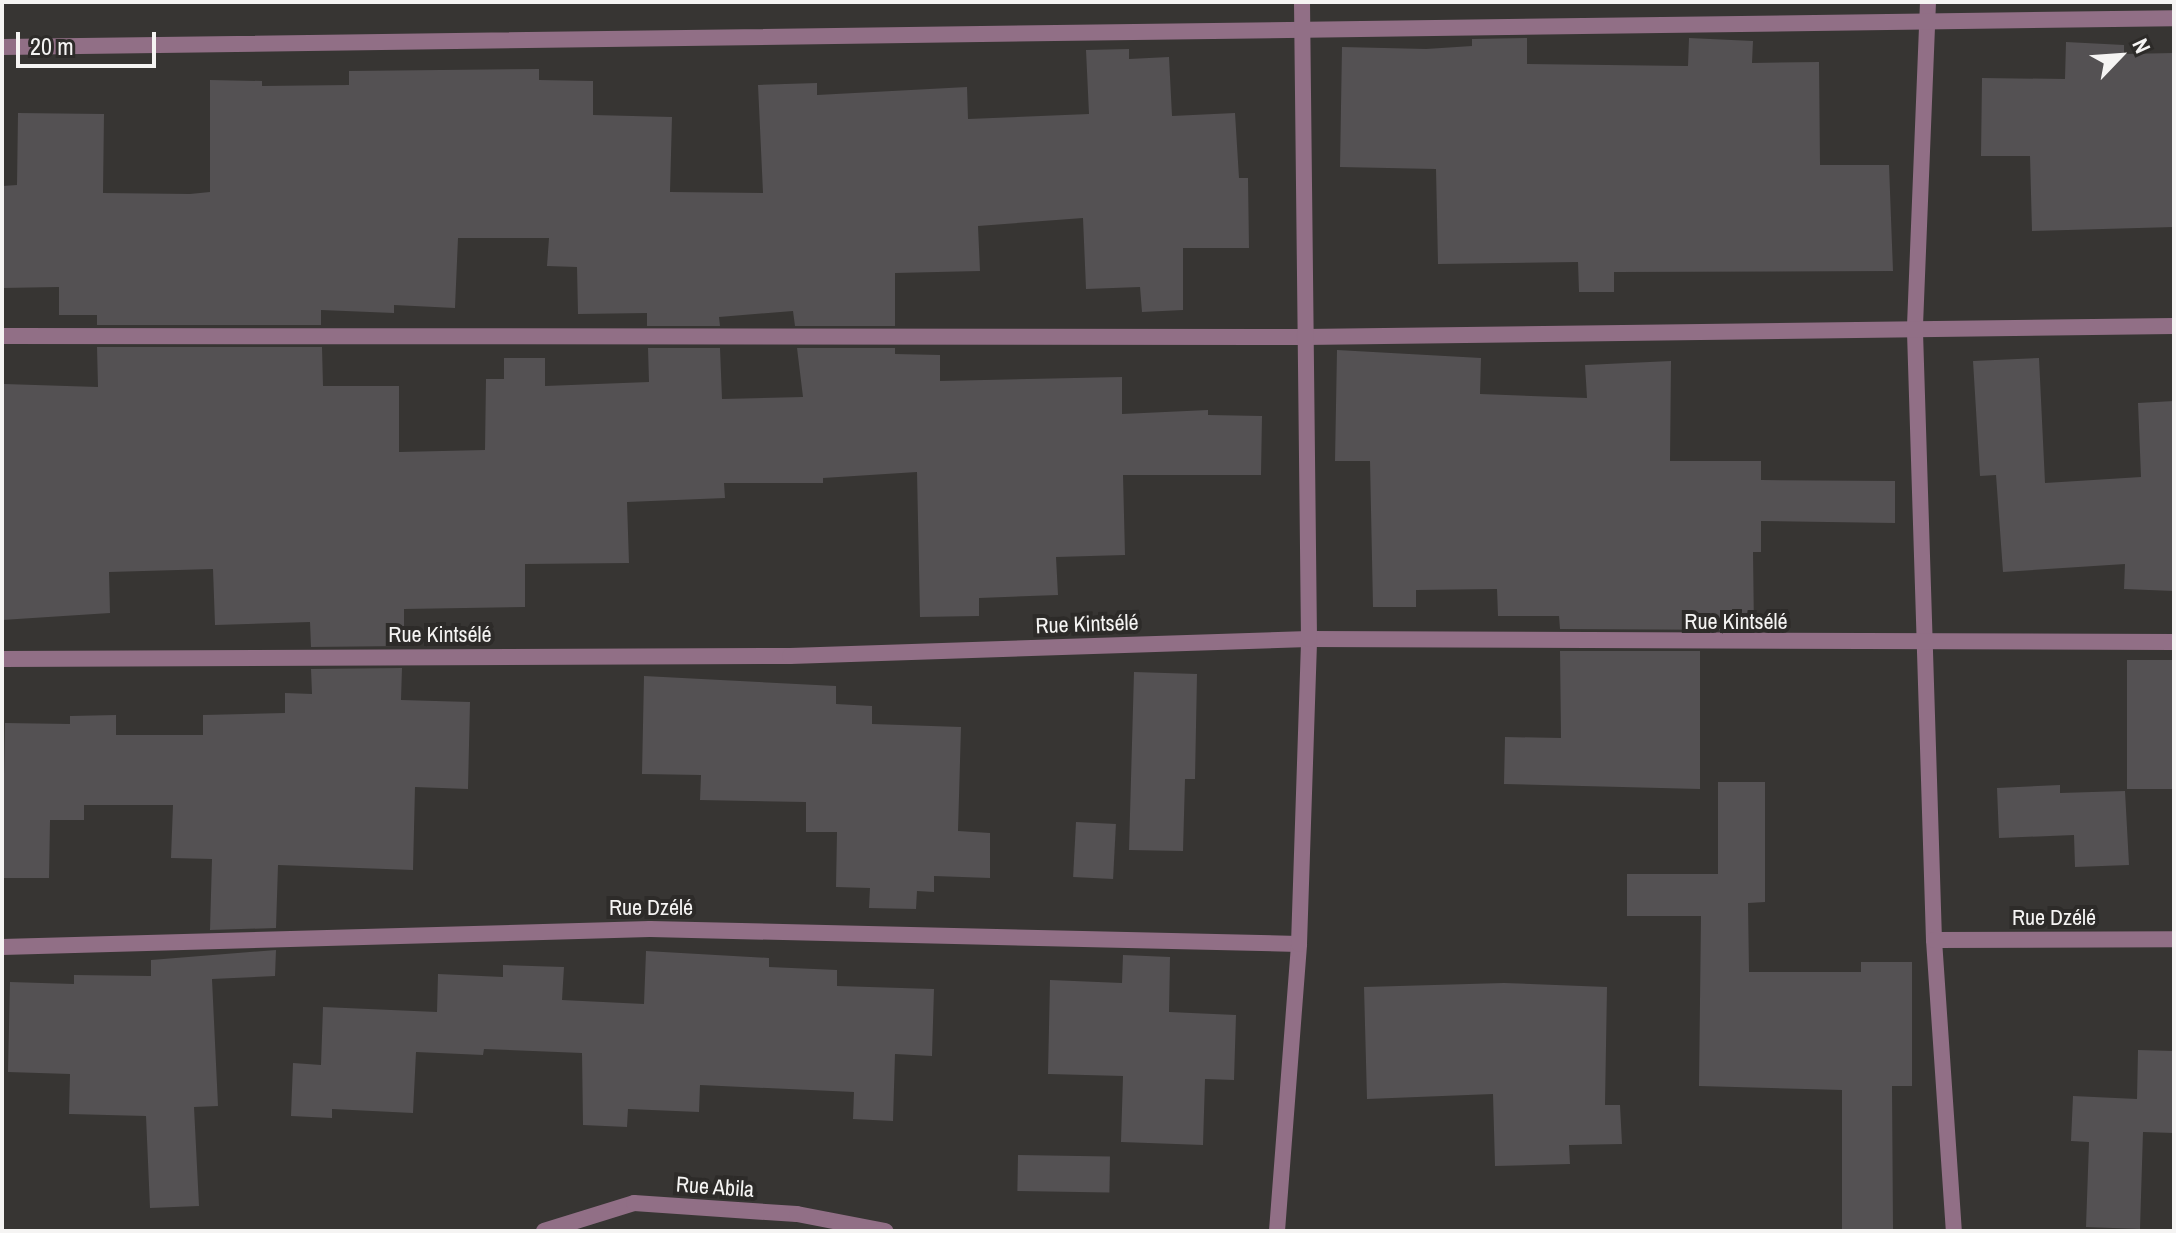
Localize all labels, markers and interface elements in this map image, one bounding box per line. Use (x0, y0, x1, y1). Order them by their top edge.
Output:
scale bar (20, 16, 160, 66)
north arrow (2080, 16, 2160, 96)
text: 20 m (30, 30, 74, 62)
text: N (2125, 34, 2158, 58)
street label: Rue Kintsélé (1035, 609, 1139, 639)
street label: Rue Kintsélé (1684, 609, 1788, 635)
street label: Rue Kintsélé (388, 622, 492, 648)
street label: Rue Dzélé (609, 895, 693, 921)
street label: Rue Dzélé (2012, 905, 2096, 931)
street label: Rue Abila (675, 1171, 755, 1203)

